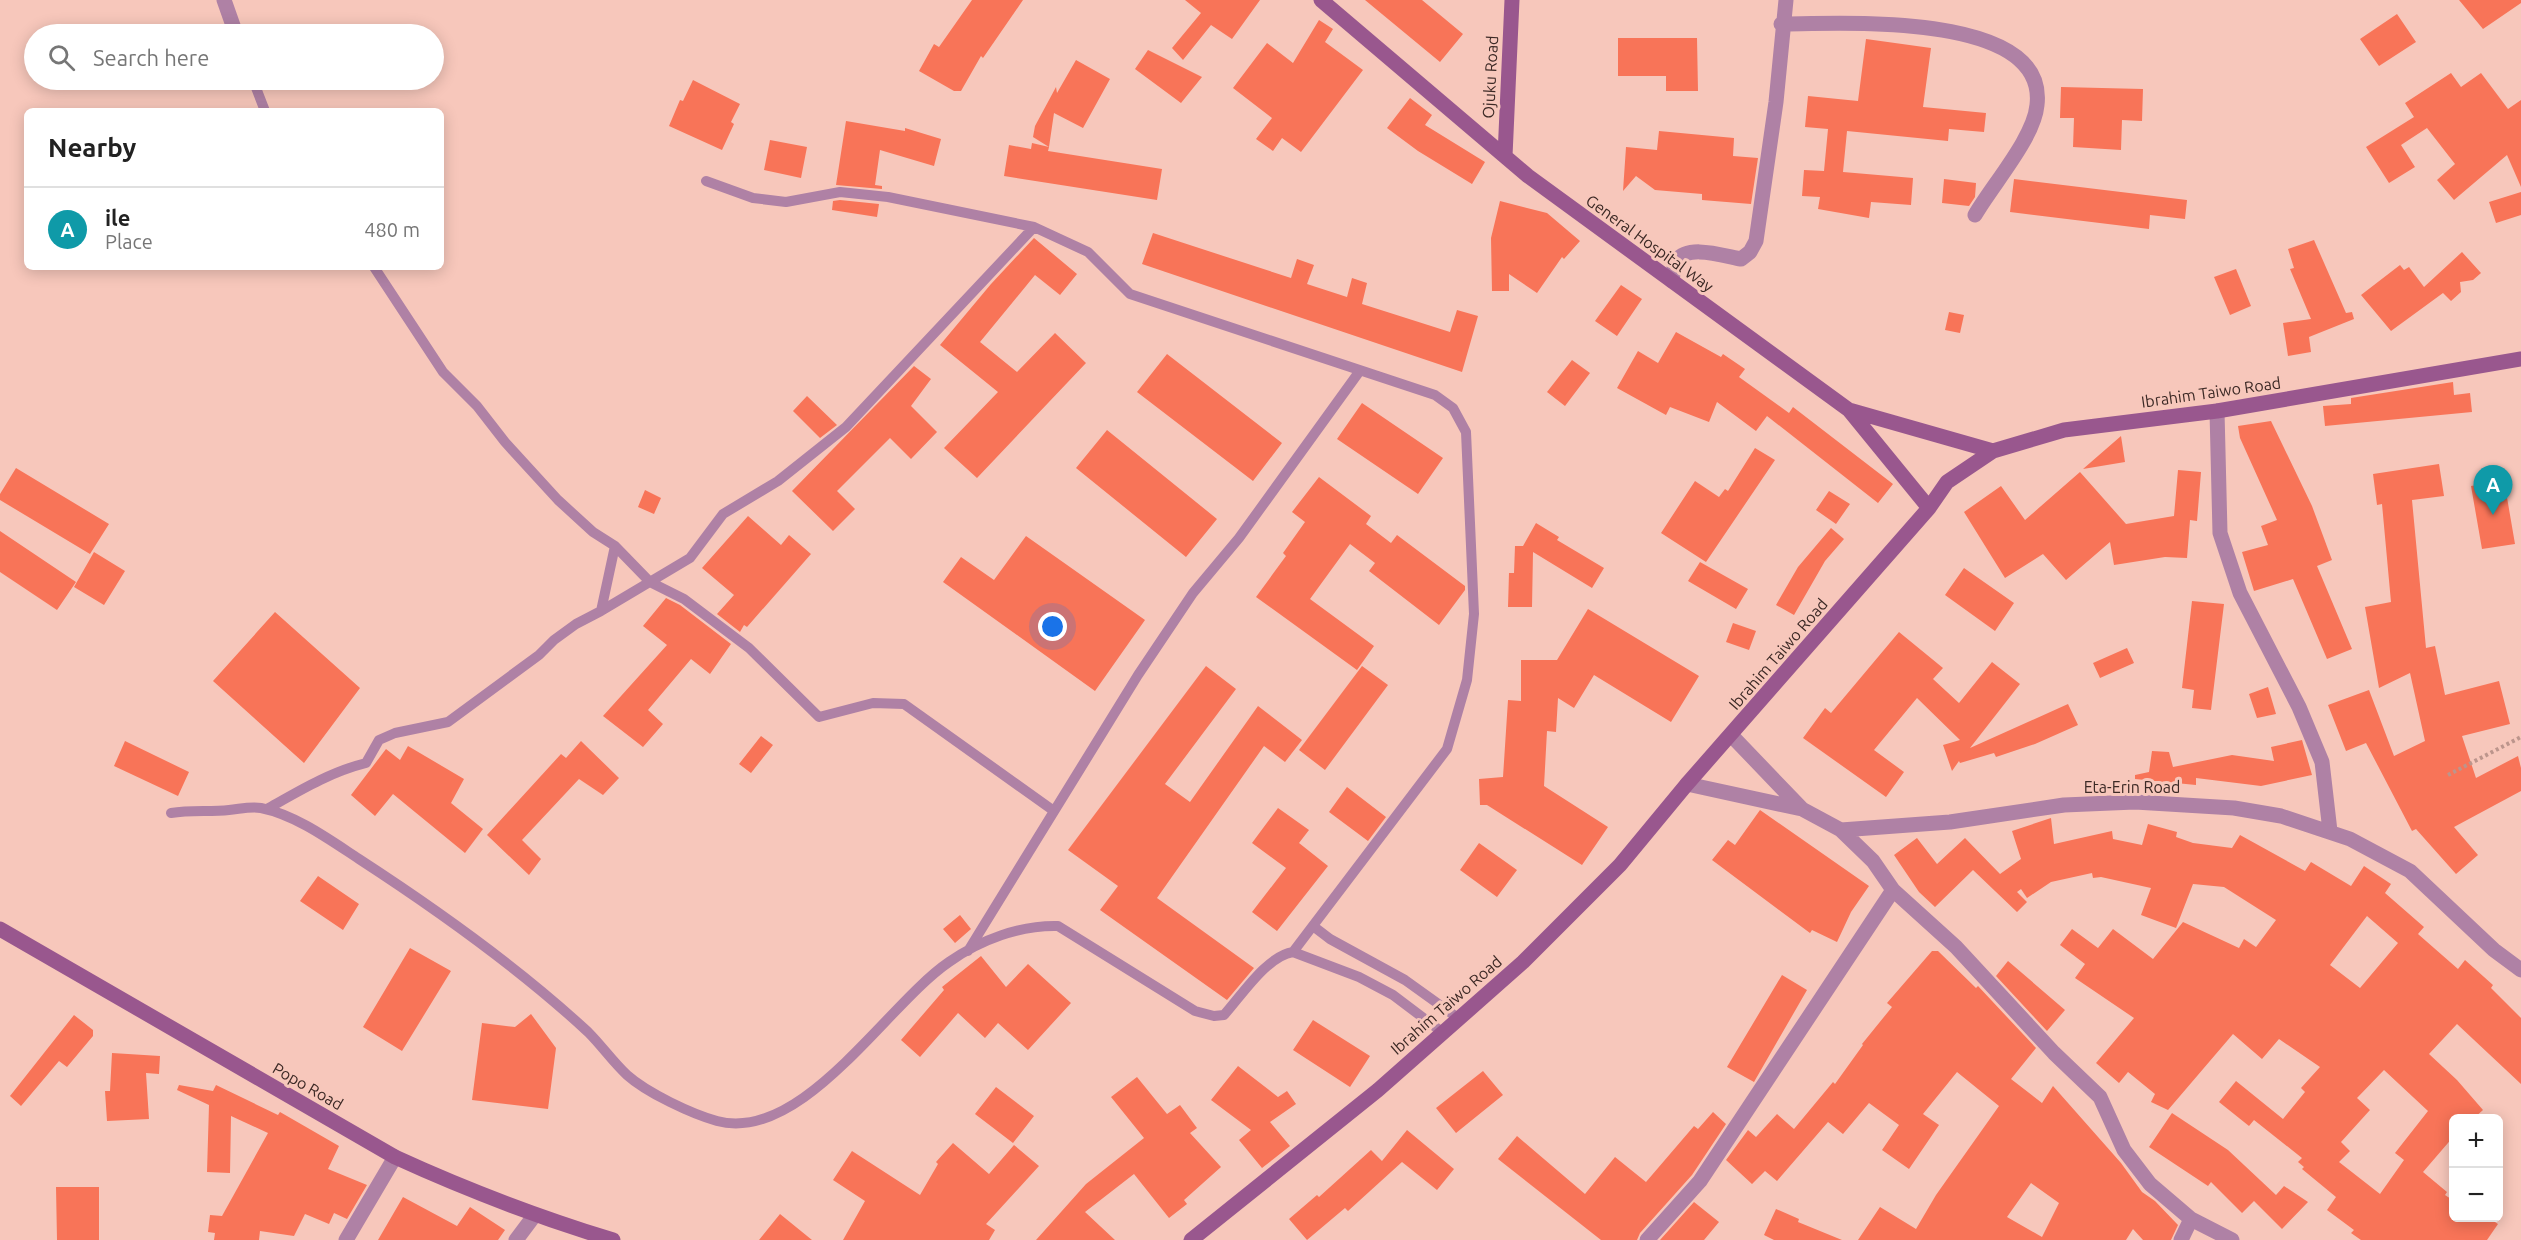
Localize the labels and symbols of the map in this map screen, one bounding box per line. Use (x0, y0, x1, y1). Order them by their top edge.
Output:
street label: Ojuku Road (1479, 35, 1501, 119)
street label: General Hospital Way (1583, 191, 1717, 295)
street label: Ibrahim Taiwo Road (2140, 373, 2282, 411)
pin: A (2474, 466, 2512, 515)
street label: Ibrahim Taiwo Road (1725, 595, 1831, 713)
your location (1038, 612, 1067, 641)
street label: Eta-Erin Road (2084, 778, 2180, 796)
street label: Ibrahim Taiwo Road (1387, 952, 1505, 1058)
street label: Popo Road (270, 1059, 346, 1113)

